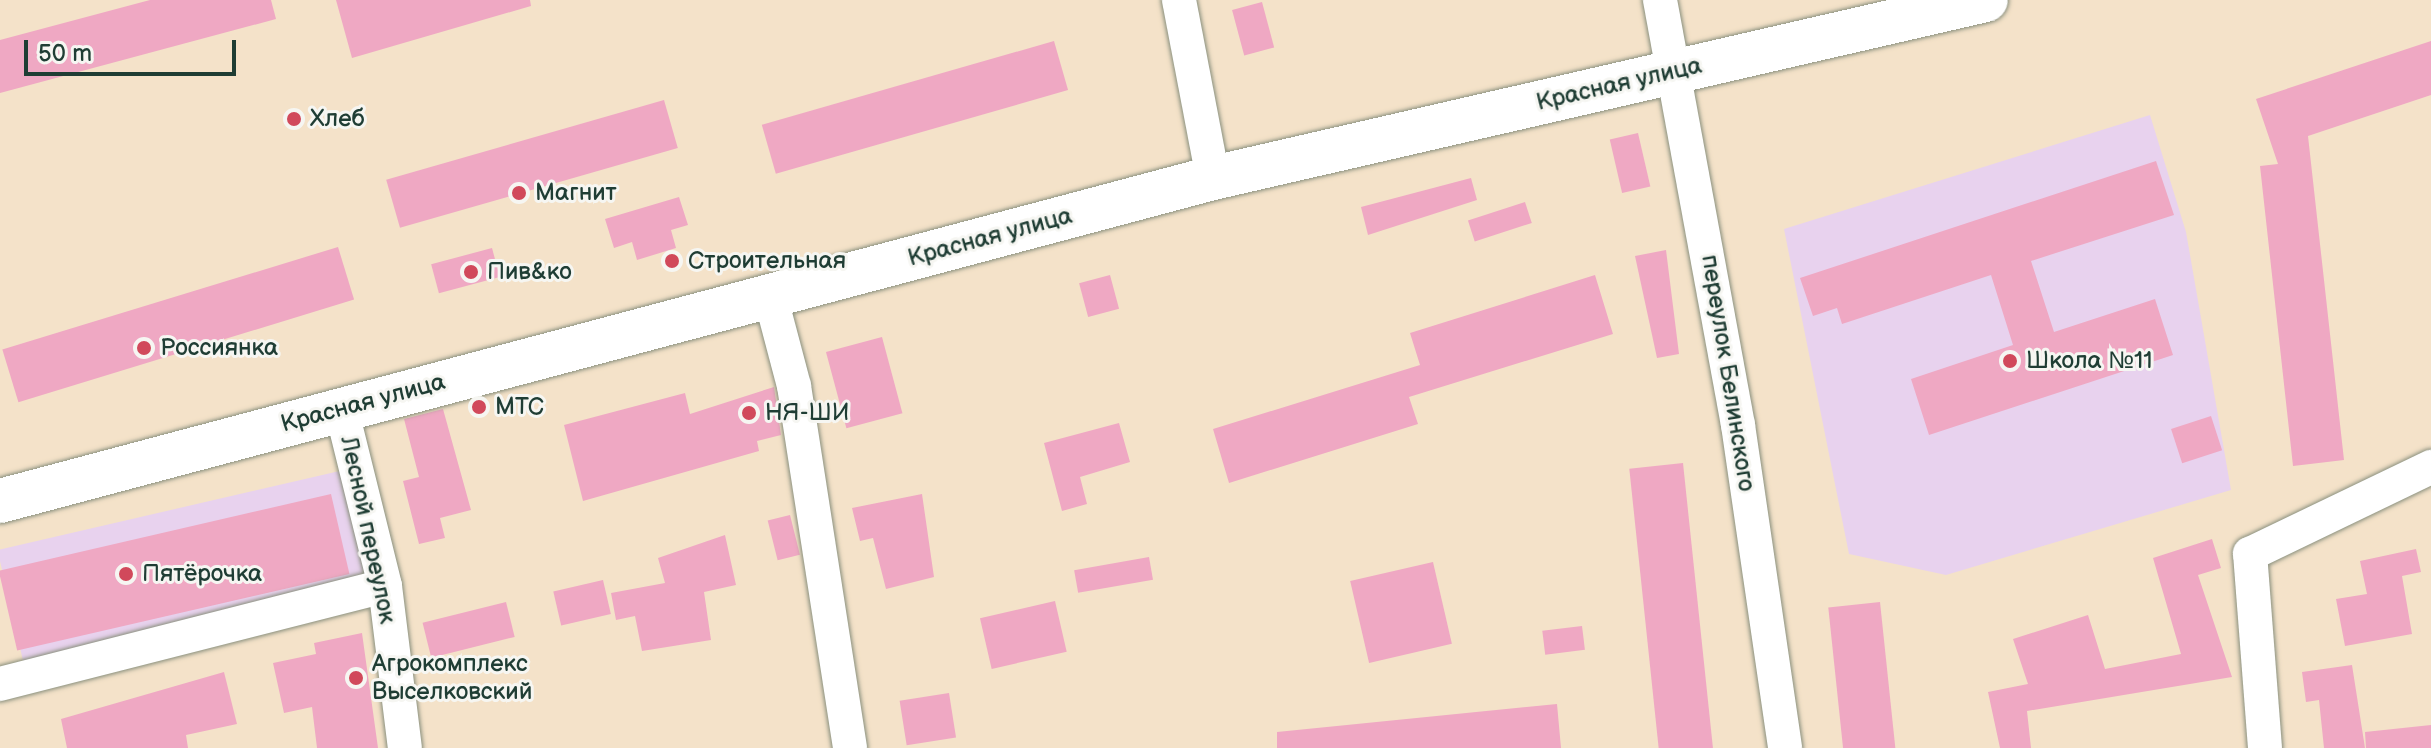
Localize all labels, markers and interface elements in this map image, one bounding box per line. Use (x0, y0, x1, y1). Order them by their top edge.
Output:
scale bar (28, 24, 240, 74)
text: 50 m (38, 39, 92, 68)
street label: Красная улица (1533, 51, 1705, 117)
place label: Хлеб (310, 105, 365, 133)
marker: Хлеб (285, 110, 303, 128)
place label: Магнит (535, 179, 617, 207)
marker: Магнит (510, 184, 528, 202)
street label: Красная улица (905, 201, 1075, 273)
place label: Строительная (688, 247, 846, 275)
marker: Строительная (663, 252, 681, 270)
street label: переулок Белинского (1695, 253, 1761, 493)
place label: Пив&ко (487, 258, 572, 286)
marker: Пив&ко (462, 263, 480, 281)
place label: Россиянка (160, 334, 278, 362)
marker: Россиянка (135, 339, 153, 357)
place label: Школа №11 (2026, 347, 2152, 375)
marker: Школа №11 (2001, 352, 2019, 370)
street label: Красная улица (278, 367, 448, 439)
place label: МТС (495, 393, 544, 421)
marker: МТС (470, 398, 488, 416)
place label: НЯ-ШИ (765, 399, 849, 427)
marker: НЯ-ШИ (740, 404, 758, 422)
street label: Лесной переулок (334, 434, 402, 626)
place label: Пятёрочка (142, 560, 262, 588)
marker: Пятёрочка (117, 565, 135, 583)
place label: Агрокомплекс Выселковский (372, 650, 532, 706)
marker: Агрокомплекс Выселковский (347, 669, 365, 687)

